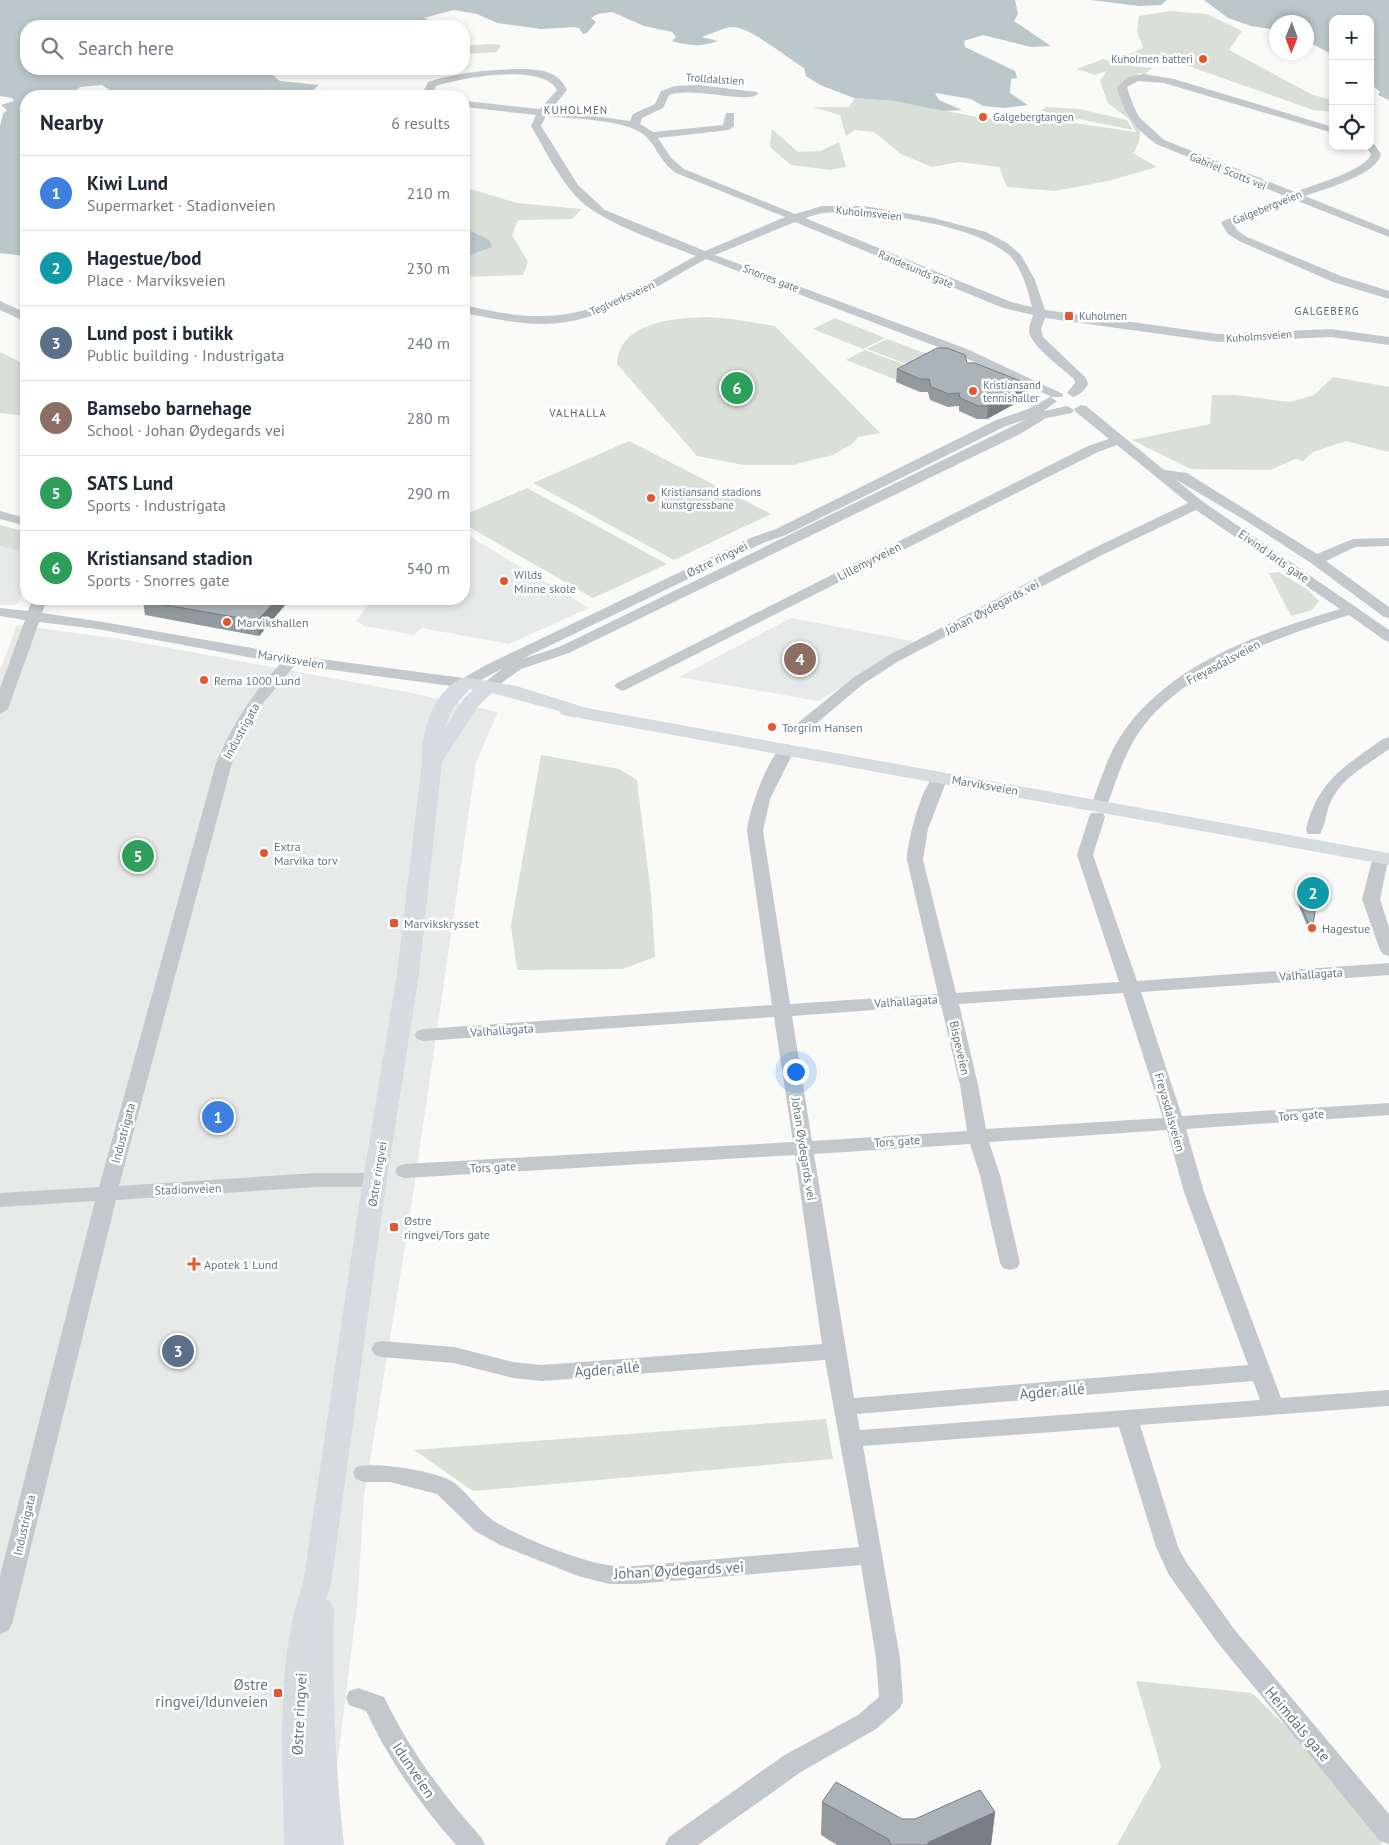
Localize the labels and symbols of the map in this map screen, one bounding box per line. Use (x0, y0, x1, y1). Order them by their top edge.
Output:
north arrow (1269, 15, 1314, 60)
place label: Kuholmen batteri (1111, 52, 1193, 66)
marker: Kuholmen batteri (1197, 53, 1209, 65)
street label: Trolldalstien (685, 70, 745, 88)
district label: KUHOLMEN (544, 103, 608, 117)
place label: Galgebergtangen (993, 110, 1074, 124)
marker: Galgebergtangen (977, 111, 989, 123)
street label: Gabriel Scotts vei (1188, 149, 1268, 193)
street label: Galgebergveien (1230, 187, 1304, 227)
street label: Kuholmsveien (835, 203, 903, 223)
street label: Randesunds gate (876, 247, 956, 291)
street label: Snorres gate (741, 261, 801, 295)
street label: Teglverksveien (588, 278, 656, 318)
district label: GALGEBERG (1295, 304, 1359, 318)
place label: Kuholmen (1079, 309, 1127, 323)
marker: Kuholmen (1063, 310, 1075, 322)
street label: Kuholmsveien (1225, 327, 1293, 345)
pin: 6 (721, 369, 753, 407)
place label: Kristiansand tennishaller (983, 378, 1041, 405)
marker: Kristiansand tennishaller (967, 385, 979, 397)
district label: VALHALLA (548, 406, 607, 420)
place label: Kristiansand stadions kunstgressbane (661, 485, 761, 512)
marker: Kristiansand stadions kunstgressbane (645, 492, 657, 504)
street label: Eivind Jarls gate (1236, 526, 1312, 586)
street label: Østre ringvei (684, 538, 750, 580)
street label: Lillemyrveien (835, 539, 903, 583)
place label: Wilds Minne skole (514, 567, 576, 596)
marker: Wilds Minne skole (498, 575, 510, 587)
street label: Johan Øydegards vei (942, 576, 1042, 639)
place label: Marvikshallen (237, 615, 309, 630)
marker: Marvikshallen (221, 616, 233, 628)
street label: Freyasdalsveien (1184, 636, 1262, 688)
pin: 4 (784, 640, 816, 678)
street label: Marviksveien (257, 646, 325, 672)
place label: Rema 1000 Lund (214, 673, 300, 688)
marker: Rema 1000 Lund (198, 674, 210, 686)
street label: Industrigata (219, 700, 263, 762)
place label: Torgrim Hansen (782, 720, 863, 735)
marker: Torgrim Hansen (766, 721, 778, 733)
street label: Marviksveien (951, 772, 1019, 798)
pin: 5 (122, 837, 154, 875)
place label: Extra Marvika torv (274, 839, 338, 868)
marker: Extra Marvika torv (258, 847, 270, 859)
pin: 2 (1297, 874, 1329, 912)
place label: Marvikskrysset (404, 916, 479, 931)
marker: Marvikskrysset (388, 917, 400, 929)
place label: Hagestue (1322, 921, 1370, 936)
marker: Hagestue (1306, 922, 1318, 934)
street label: Valhallagata (1278, 964, 1343, 984)
street label: Valhallagata (873, 991, 938, 1011)
street label: Bispeveien (946, 1019, 974, 1077)
street label: Valhallagata (469, 1020, 534, 1040)
your location (783, 1059, 809, 1085)
street label: Freyasdalsveien (1152, 1071, 1188, 1153)
street label: Johan Øydegards vei (788, 1095, 820, 1202)
pin: 1 (202, 1098, 234, 1136)
street label: Industrigata (108, 1101, 138, 1165)
street label: Tors gate (1277, 1106, 1325, 1124)
street label: Tors gate (873, 1132, 921, 1150)
street label: Østre ringvei (364, 1140, 390, 1208)
street label: Tors gate (469, 1158, 517, 1176)
street label: Stadionveien (154, 1180, 222, 1198)
place label: Østre ringvei/Tors gate (404, 1213, 490, 1242)
marker: Østre ringvei/Tors gate (388, 1221, 400, 1233)
place label: Apotek 1 Lund (204, 1257, 278, 1272)
marker: Apotek 1 Lund (188, 1258, 200, 1270)
pin: 3 (162, 1332, 194, 1370)
street label: Agder allé (574, 1357, 640, 1381)
street label: Agder allé (1019, 1379, 1085, 1403)
street label: Industrigata (10, 1493, 38, 1557)
street label: Johan Øydegards vei (612, 1557, 745, 1583)
street label: Østre ringvei (287, 1672, 311, 1756)
place label: Østre ringvei/Idunveien (155, 1675, 268, 1711)
street label: Heimdals gate (1261, 1683, 1335, 1765)
marker: Østre ringvei/Idunveien (272, 1687, 284, 1699)
street label: Idunveien (388, 1738, 440, 1802)

